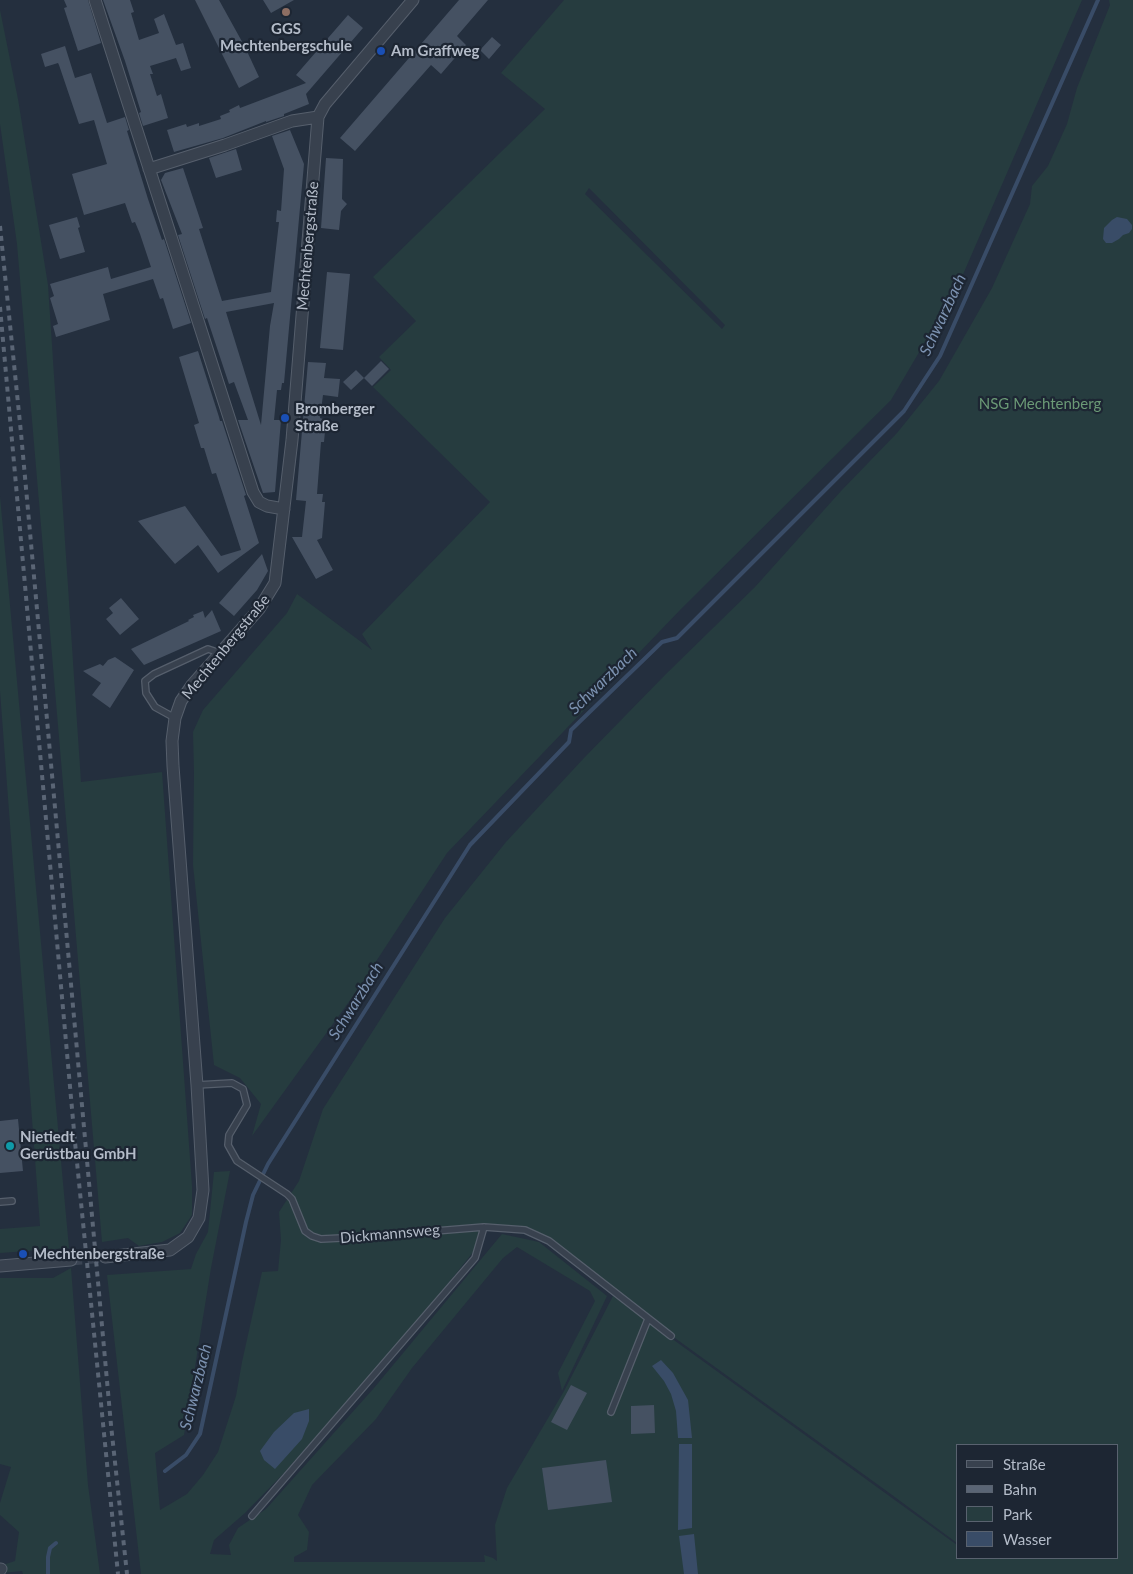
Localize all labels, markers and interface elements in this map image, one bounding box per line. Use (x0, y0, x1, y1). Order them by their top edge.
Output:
marker: GGS Mechtenbergschule (280, 6, 292, 18)
place label: GGS Mechtenbergschule (220, 20, 352, 55)
place label: Am Graffweg (391, 42, 479, 60)
marker: Am Graffweg (375, 45, 387, 57)
street label: Mechtenbergstraße (293, 181, 323, 311)
water label: Schwarzbach (916, 271, 970, 359)
park label: NSG Mechtenberg (979, 395, 1101, 413)
place label: Bromberger Straße (295, 400, 375, 435)
marker: Bromberger Straße (279, 412, 291, 424)
street label: Mechtenbergstraße (178, 591, 274, 703)
water label: Schwarzbach (565, 644, 641, 718)
water label: Schwarzbach (325, 959, 387, 1043)
place label: Nietiedt Gerüstbau GmbH (20, 1128, 136, 1163)
marker: Nietiedt Gerüstbau GmbH (4, 1140, 16, 1152)
street label: Dickmannsweg (339, 1221, 441, 1247)
place label: Mechtenbergstraße (33, 1245, 165, 1263)
marker: Mechtenbergstraße (17, 1248, 29, 1260)
water label: Schwarzbach (176, 1342, 216, 1432)
legend (956, 1444, 1118, 1559)
text: Straße (1003, 1455, 1046, 1473)
text: Bahn (1003, 1480, 1037, 1498)
text: Park (1003, 1505, 1032, 1523)
text: Wasser (1003, 1530, 1052, 1548)

